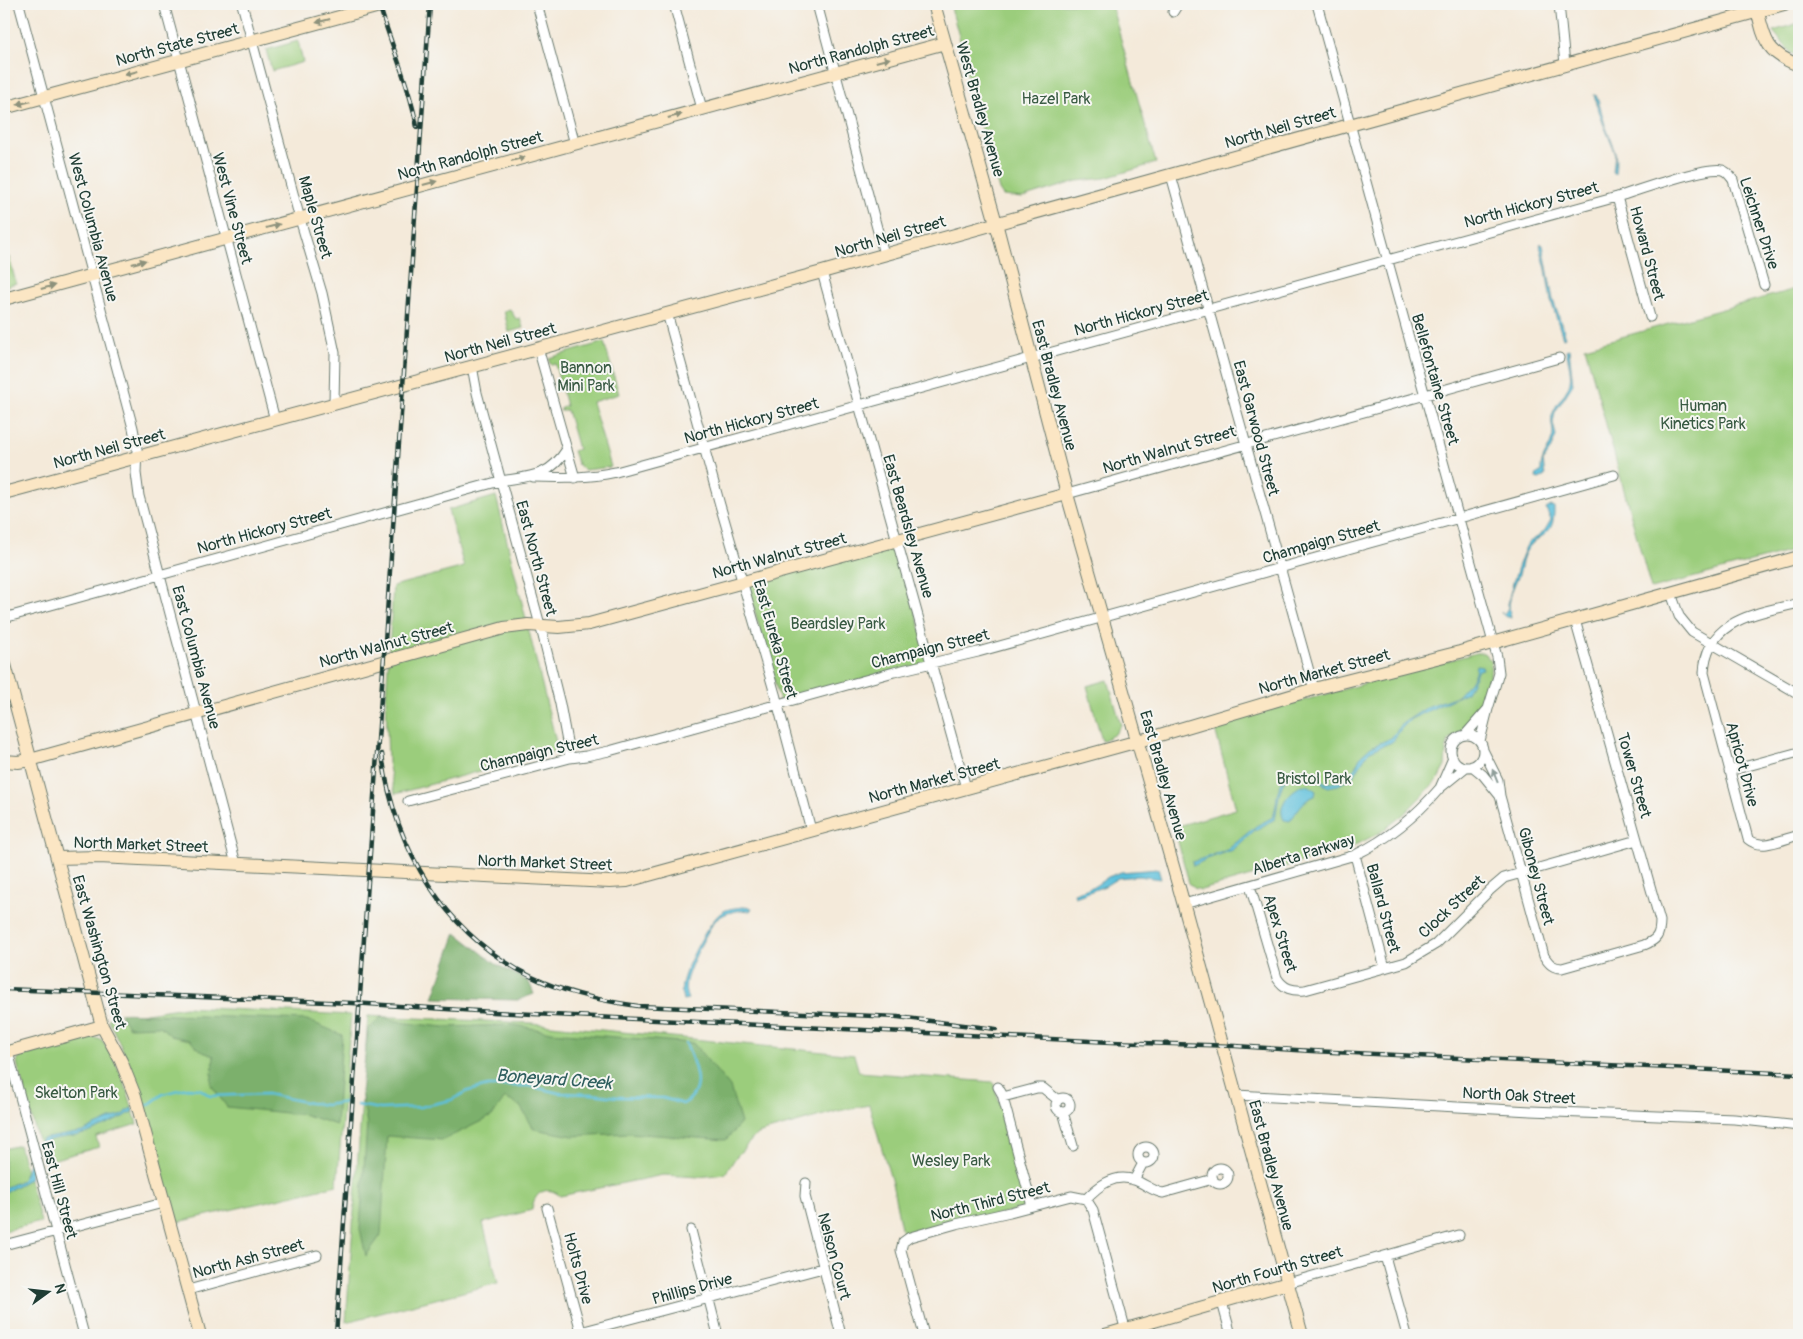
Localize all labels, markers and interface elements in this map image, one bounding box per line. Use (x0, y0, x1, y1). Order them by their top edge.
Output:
one-way arrow (316, 18, 331, 26)
street label: North State Street (114, 19, 241, 71)
street label: North Randolph Street (786, 21, 937, 79)
street label: West Bradley Avenue (951, 39, 1009, 179)
one-way arrow (875, 56, 890, 64)
one-way arrow (124, 70, 139, 78)
park label: Hazel Park (1021, 89, 1091, 109)
one-way arrow (16, 99, 31, 107)
street label: North Neil Street (1222, 102, 1339, 153)
one-way arrow (667, 112, 682, 120)
street label: North Randolph Street (395, 127, 546, 185)
street label: West Vine Street (208, 150, 257, 267)
street label: West Columbia Avenue (64, 151, 123, 304)
one-way arrow (510, 155, 526, 163)
street label: Maple Street (294, 174, 337, 261)
street label: Leichner Drive (1735, 175, 1783, 272)
street label: North Hickory Street (1462, 177, 1601, 233)
one-way arrow (422, 179, 437, 187)
street label: Howard Street (1625, 204, 1669, 303)
street label: North Neil Street (832, 211, 949, 262)
one-way arrow (266, 221, 281, 229)
one-way arrow (132, 258, 147, 266)
one-way arrow (40, 283, 55, 291)
street label: North Hickory Street (1072, 285, 1211, 341)
street label: Bellefontaine Street (1407, 311, 1464, 448)
street label: North Neil Street (442, 318, 559, 367)
street label: East Bradley Avenue (1027, 318, 1081, 453)
park label: Bannon Mini Park (557, 358, 615, 396)
street label: East Garwood Street (1228, 358, 1284, 499)
street label: North Hickory Street (682, 393, 821, 449)
park label: Human Kinetics Park (1660, 396, 1746, 434)
street label: North Walnut Street (1100, 421, 1239, 479)
street label: North Neil Street (51, 424, 168, 473)
street label: East Beardsley Avenue (878, 452, 938, 601)
street label: East North Street (511, 498, 561, 619)
street label: North Hickory Street (195, 503, 334, 559)
street label: Champaign Street (1260, 516, 1383, 568)
street label: North Walnut Street (710, 528, 849, 583)
street label: East Eureka Street (748, 577, 802, 702)
street label: East Columbia Avenue (167, 583, 225, 731)
park label: Beardsley Park (791, 614, 886, 634)
street label: North Walnut Street (317, 617, 456, 672)
street label: Champaign Street (869, 625, 992, 673)
street label: North Market Street (1256, 645, 1393, 699)
street label: East Bradley Avenue (1135, 708, 1191, 843)
street label: Apricot Drive (1721, 720, 1763, 809)
street label: Champaign Street (478, 730, 601, 776)
street label: Tower Street (1612, 730, 1656, 821)
street label: North Market Street (866, 754, 1003, 808)
one-way arrow (1491, 768, 1499, 783)
park label: Bristol Park (1276, 769, 1352, 789)
street label: Giboney Street (1513, 825, 1559, 928)
street label: Alberta Parkway (1250, 830, 1357, 880)
street label: North Market Street (73, 833, 209, 857)
street label: North Market Street (477, 851, 613, 875)
street label: Ballard Street (1362, 861, 1405, 956)
street label: Clock Street (1414, 870, 1490, 943)
street label: East Washington Street (67, 873, 131, 1032)
street label: Apex Street (1259, 892, 1302, 975)
water label: Boneyard Creek (495, 1064, 614, 1095)
park label: Skelton Park (34, 1083, 118, 1103)
street label: North Oak Street (1462, 1083, 1577, 1109)
street label: East Bradley Avenue (1244, 1098, 1298, 1233)
street label: East Hill Street (36, 1139, 82, 1242)
park label: Wesley Park (912, 1151, 991, 1171)
street label: North Third Street (929, 1177, 1052, 1226)
street label: Nelson Court (813, 1211, 855, 1303)
street label: Holts Drive (559, 1230, 597, 1307)
street label: North Ash Street (190, 1234, 307, 1283)
street label: North Fourth Street (1210, 1242, 1345, 1298)
north arrow (22, 1266, 72, 1316)
street label: Phillips Drive (650, 1269, 735, 1309)
text: N (51, 1282, 70, 1296)

